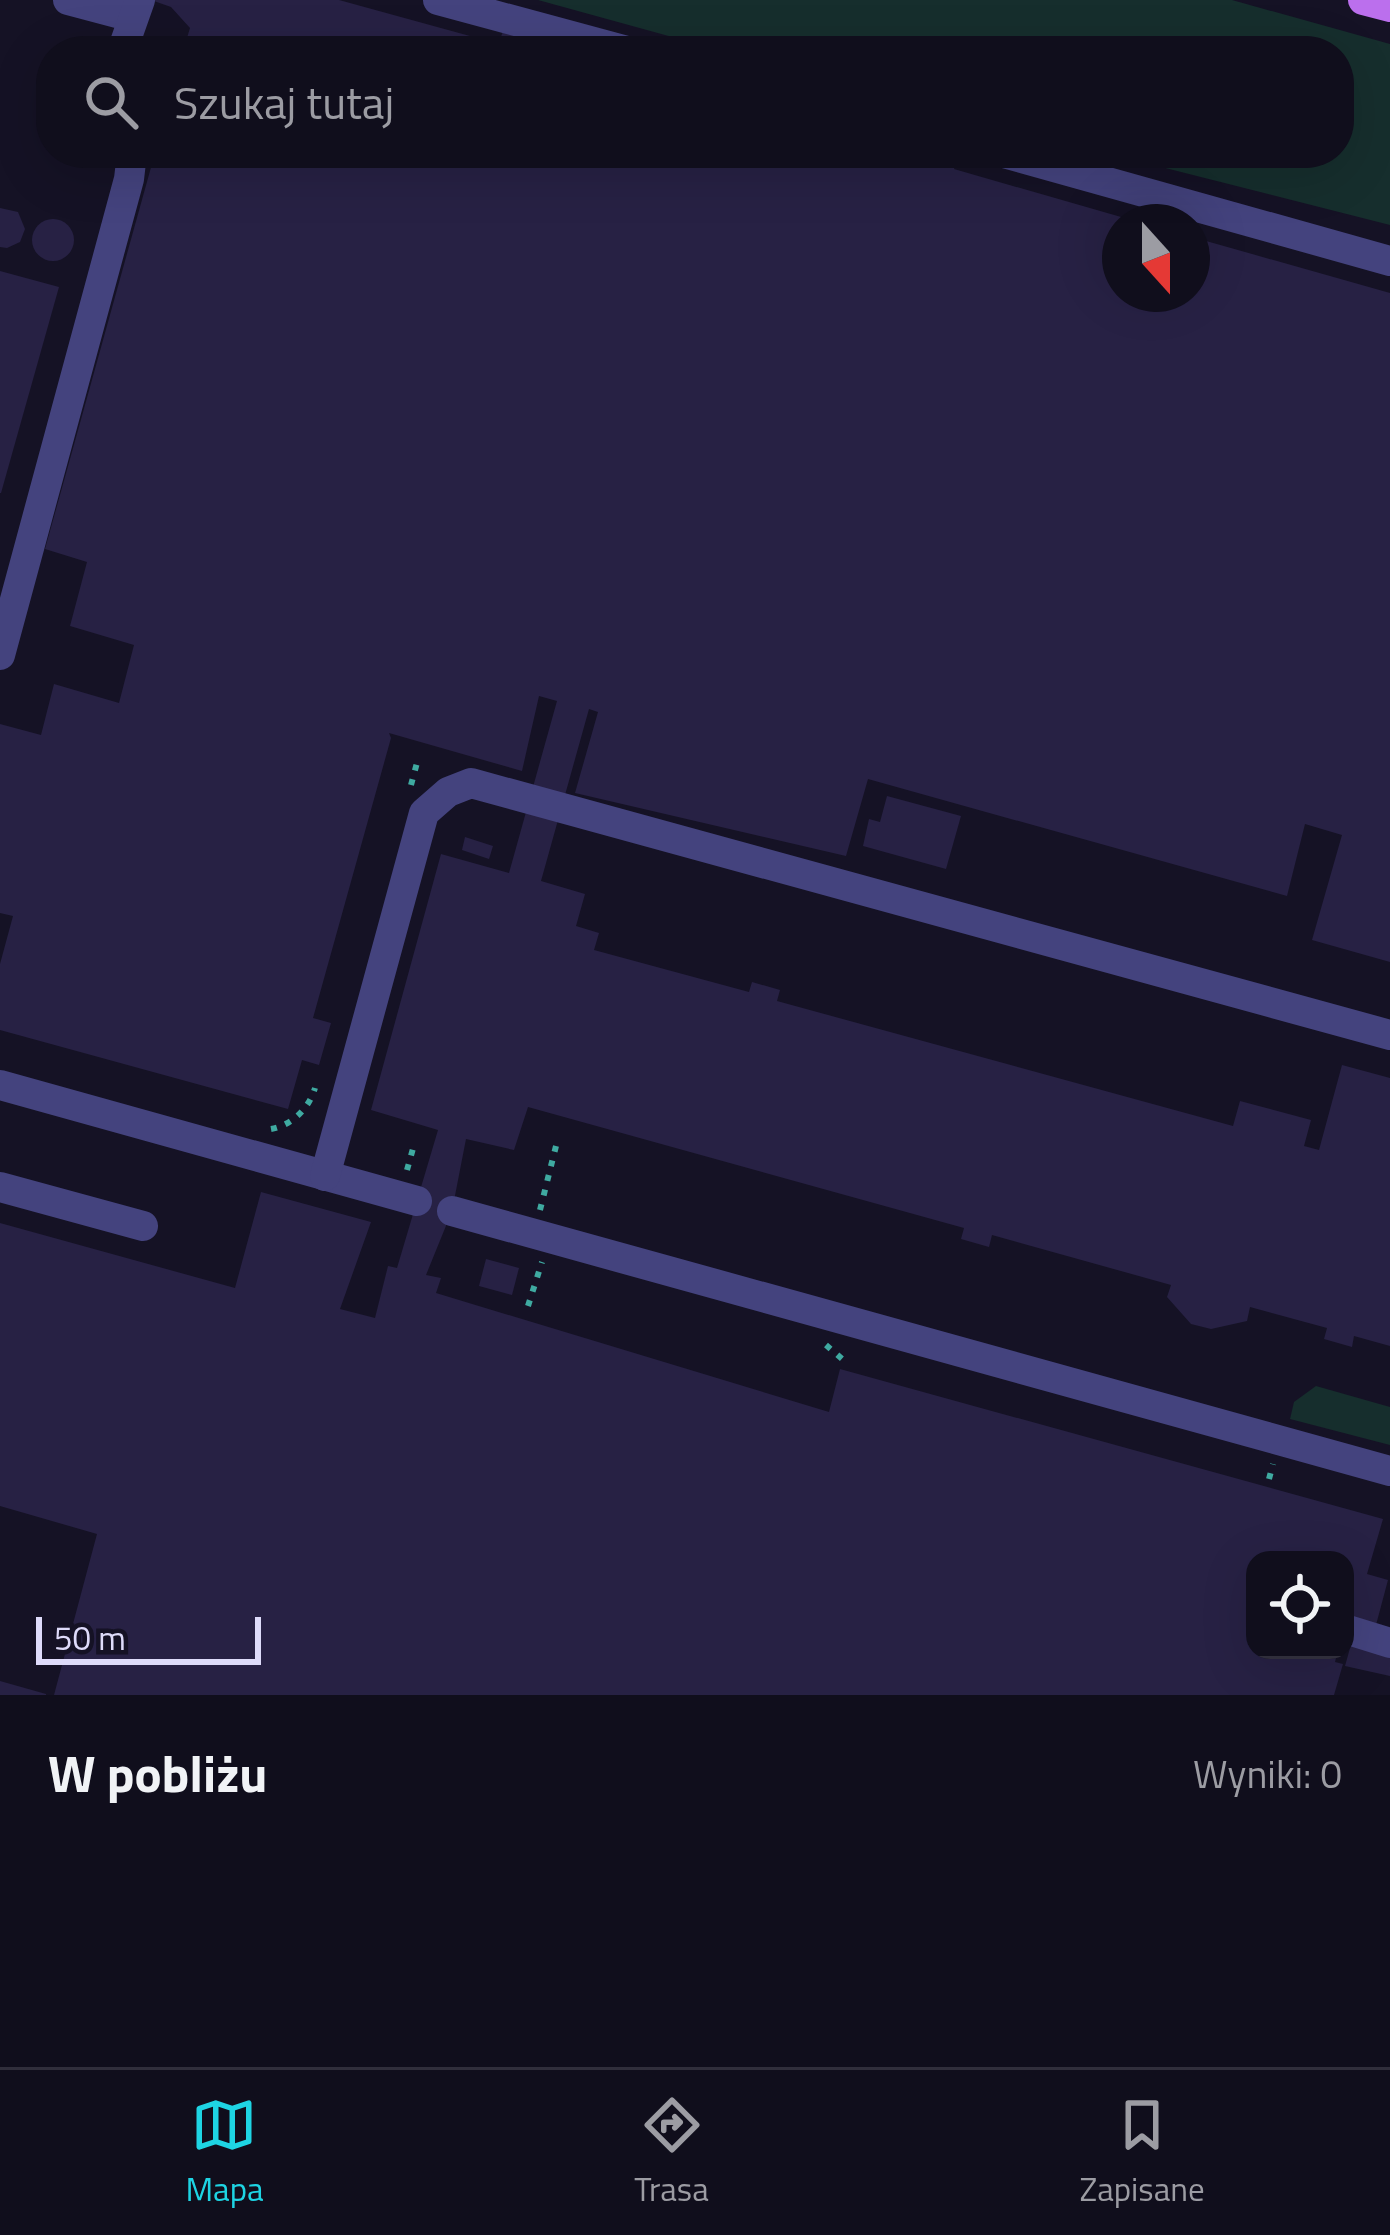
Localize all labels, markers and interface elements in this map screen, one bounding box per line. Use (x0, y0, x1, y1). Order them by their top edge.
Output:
search box (36, 36, 1354, 168)
text: Szukaj tutaj (174, 68, 394, 136)
icon: search (78, 69, 144, 135)
north arrow (1102, 204, 1210, 312)
map controls (1246, 1551, 1354, 1659)
button: locate (1246, 1551, 1354, 1659)
scale bar (36, 1611, 261, 1664)
text: 50 m (54, 1613, 126, 1663)
text: W pobliżu (48, 1734, 268, 1812)
text: Wyniki: 0 (1193, 1744, 1342, 1803)
tab: Mapa (185, 2092, 264, 2214)
tab: Trasa (634, 2092, 709, 2214)
tab: Zapisane (1080, 2092, 1205, 2214)

